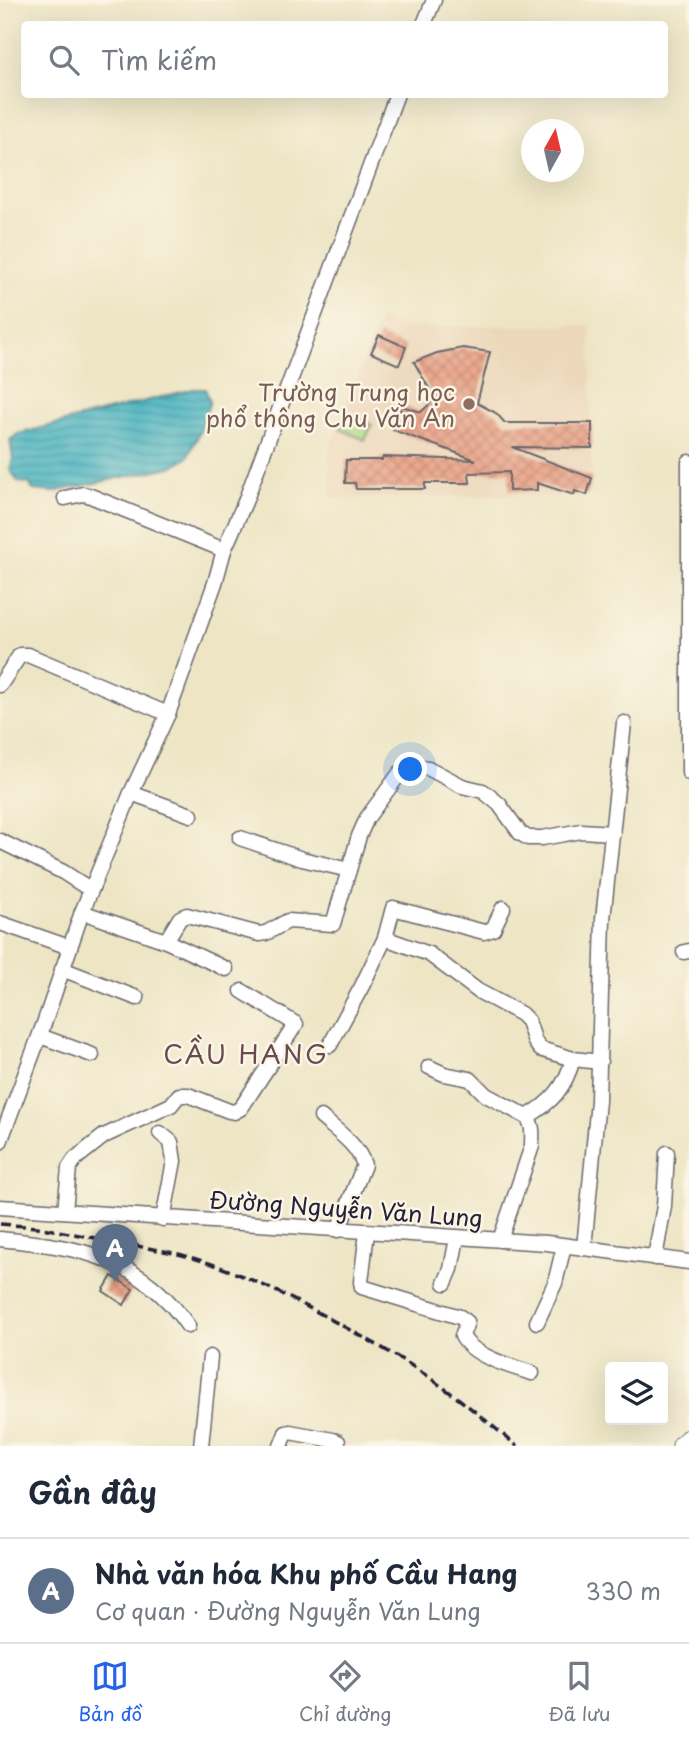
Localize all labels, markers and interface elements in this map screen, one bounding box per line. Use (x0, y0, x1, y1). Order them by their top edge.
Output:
search box (21, 21, 668, 98)
text: Tìm kiếm (101, 40, 217, 79)
icon: search (45, 41, 83, 79)
north arrow (521, 119, 584, 182)
place label: Trường Trung học phổ thông Chu Văn An (206, 374, 455, 435)
marker: Trường Trung học phổ thông Chu Văn An (461, 396, 477, 412)
your location (393, 752, 427, 786)
district label: CẦU HANG (163, 1034, 329, 1073)
street label: Đường Nguyễn Văn Lung (208, 1181, 484, 1235)
pin: A (92, 1224, 138, 1282)
map controls (605, 1362, 668, 1425)
button: layers (605, 1362, 668, 1425)
text: Gần đây (28, 1469, 157, 1514)
text: Nhà văn hóa Khu phố Cầu Hang (95, 1554, 517, 1593)
text: A (42, 1573, 60, 1608)
text: 330 m (585, 1573, 661, 1608)
text: Cơ quan · Đường Nguyễn Văn Lung (95, 1593, 481, 1628)
tab: Bản đồ (78, 1657, 142, 1727)
tab: Chỉ đường (299, 1657, 391, 1727)
tab: Đã lưu (548, 1657, 611, 1727)

